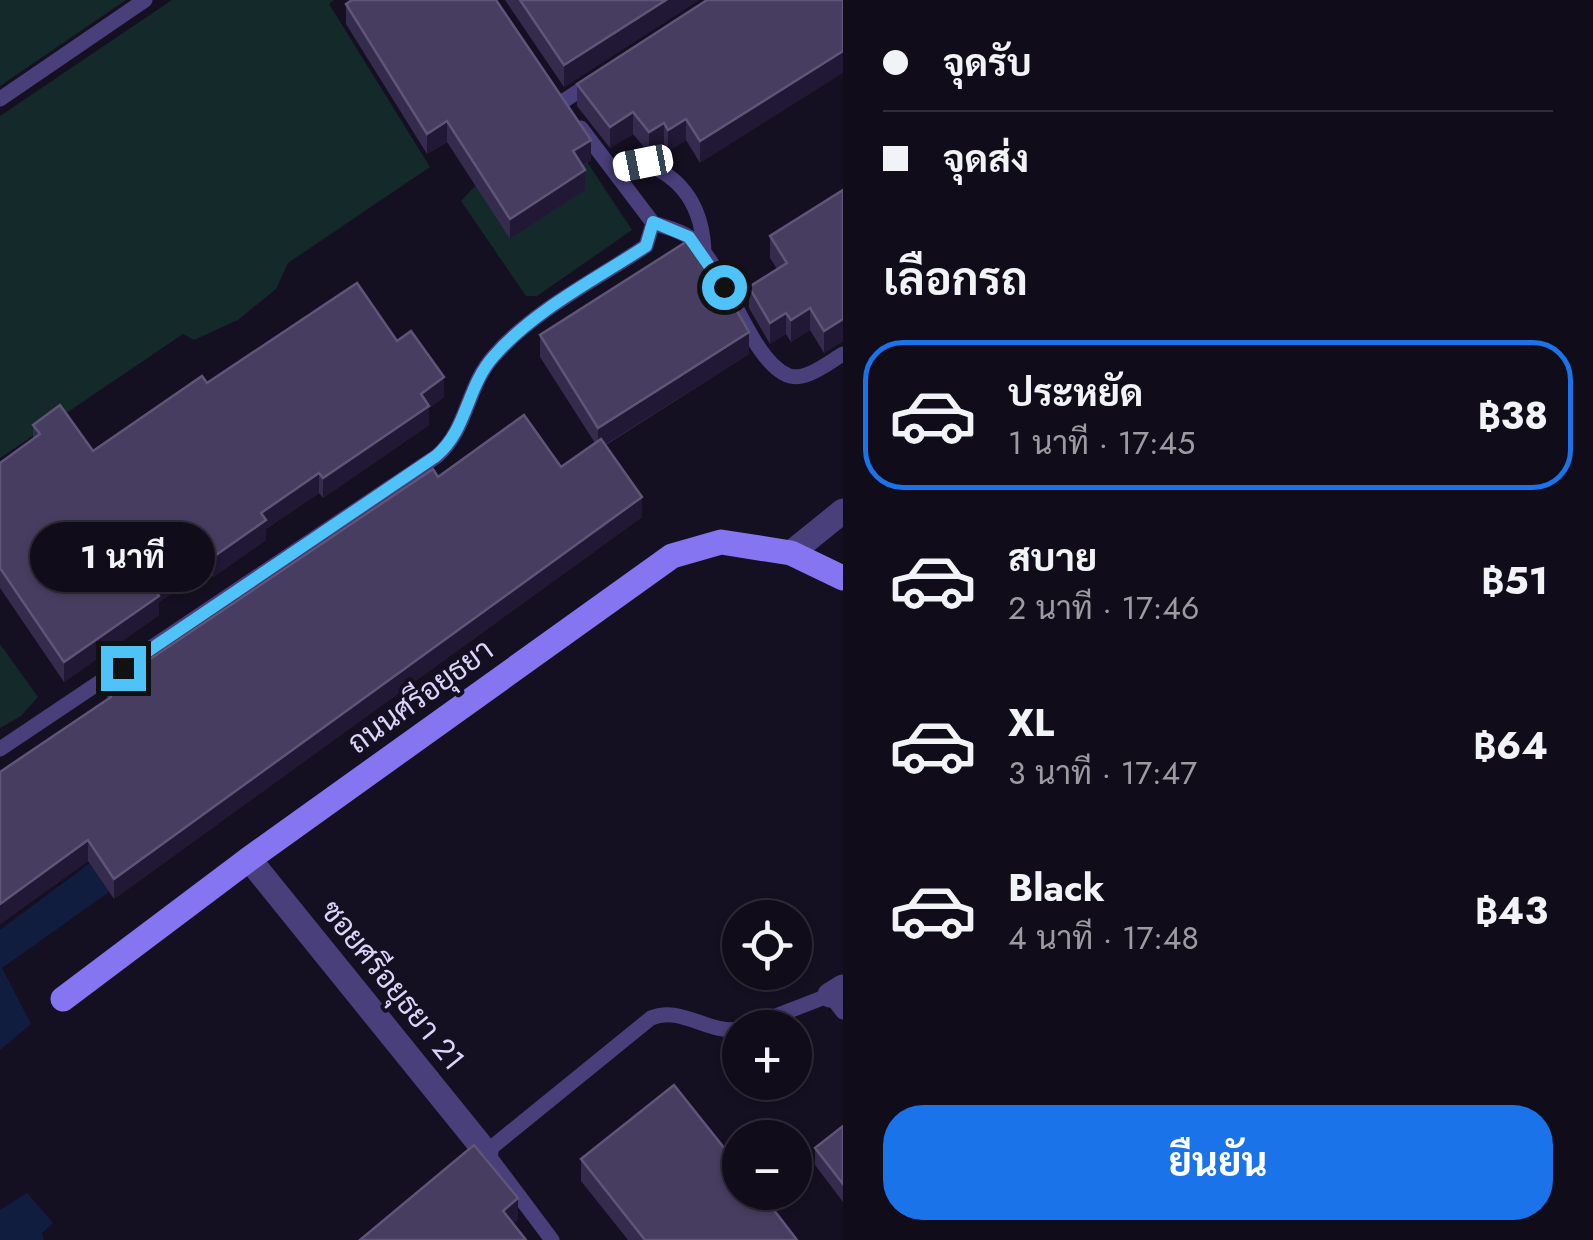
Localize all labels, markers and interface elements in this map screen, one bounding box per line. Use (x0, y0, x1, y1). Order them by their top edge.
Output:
text: จุดรับ (943, 35, 1032, 90)
text: จุดส่ง (943, 131, 1029, 186)
car (611, 143, 675, 183)
text: เลือกรถ (883, 247, 1028, 312)
route start (702, 265, 747, 310)
text: ประหยัด (1008, 365, 1143, 420)
icon: car (888, 370, 978, 460)
text: ฿38 (1478, 388, 1548, 443)
text: 1 นาที · 17:45 (1008, 420, 1195, 466)
callout: 1 นาที (31, 523, 216, 593)
text: สบาย (1008, 530, 1097, 585)
text: 1 นาที (80, 534, 165, 580)
icon: car (888, 535, 978, 625)
text: ฿51 (1481, 553, 1548, 608)
text: 2 นาที · 17:46 (1008, 585, 1199, 631)
street label: ถนนศรีอยุธยา (338, 628, 502, 764)
route end (101, 646, 146, 691)
text: XL (1008, 695, 1054, 750)
icon: car (888, 700, 978, 790)
text: ฿64 (1473, 718, 1548, 773)
text: 3 นาที · 17:47 (1008, 750, 1197, 796)
text: Black (1008, 860, 1105, 915)
icon: car (888, 865, 978, 955)
text: ฿43 (1475, 883, 1548, 938)
street label: ซอยศรีอยุธยา 21 (311, 891, 475, 1079)
map controls (722, 900, 812, 1210)
button: locate (722, 900, 812, 990)
text: 4 นาที · 17:48 (1008, 915, 1199, 961)
button: + (722, 1010, 812, 1100)
button: ยืนยัน (883, 1105, 1553, 1220)
button: − (722, 1120, 812, 1210)

